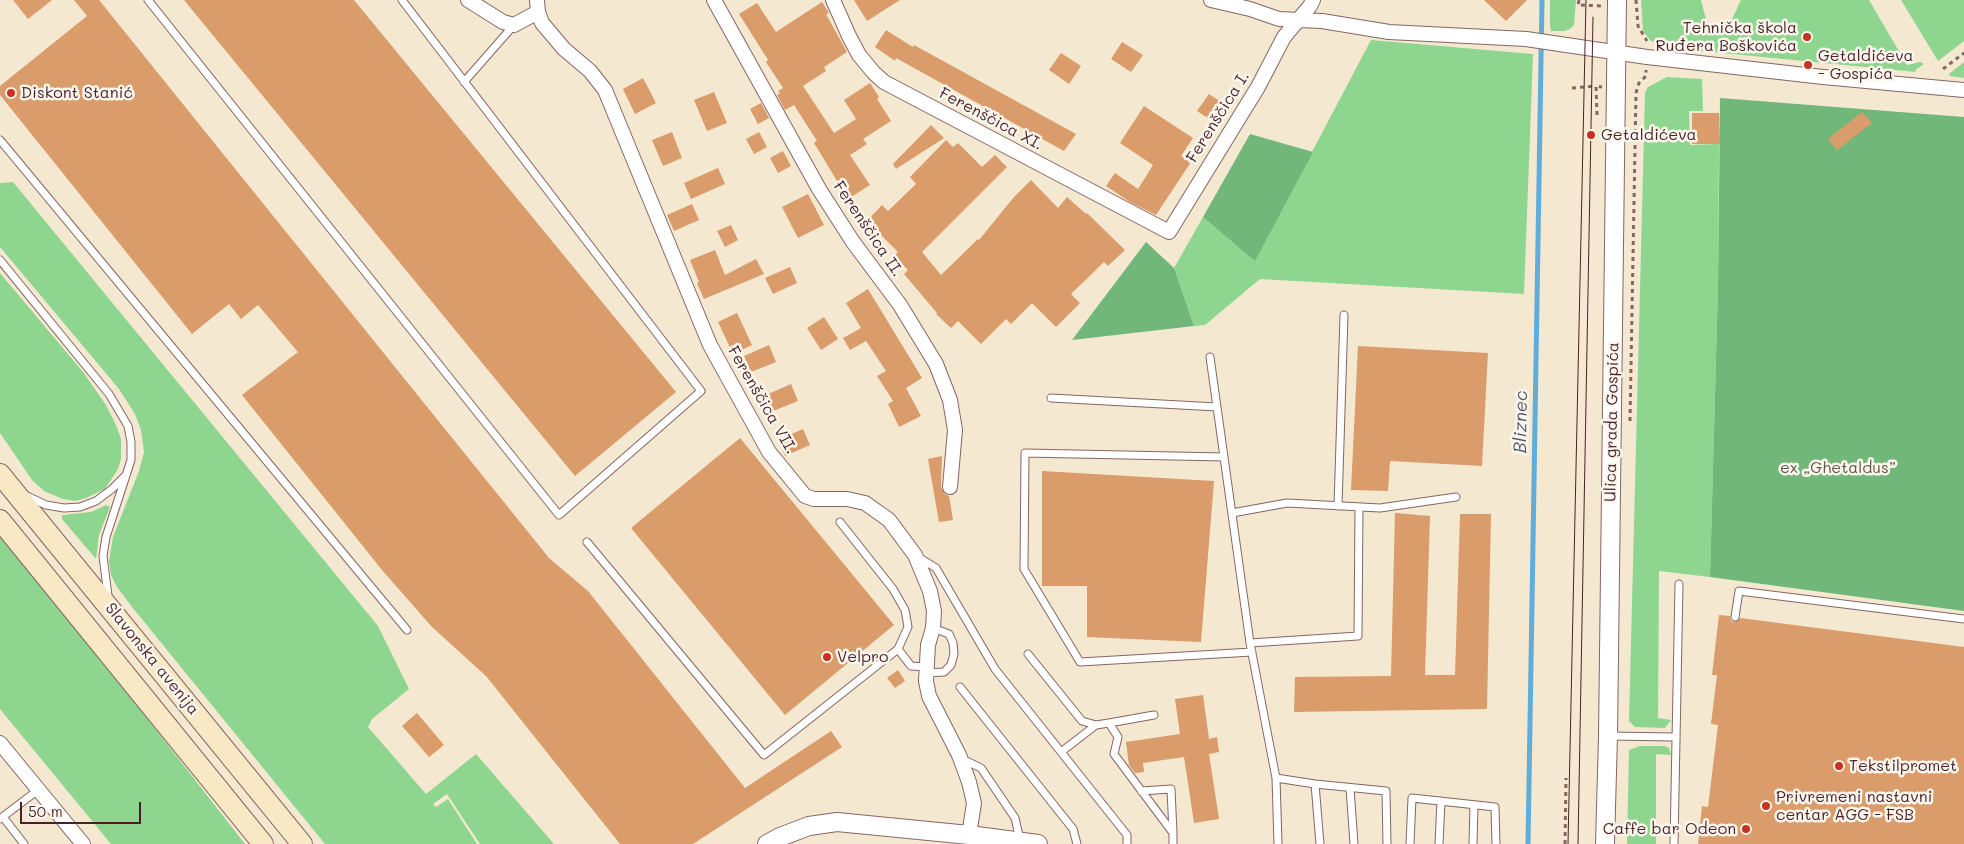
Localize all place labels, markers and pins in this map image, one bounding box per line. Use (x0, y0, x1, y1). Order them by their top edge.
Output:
place label: Tehnička škola Ruđera Boškovića (1656, 18, 1797, 56)
marker: Tehnička škola Ruđera Boškovića (1801, 31, 1813, 43)
place label: Getaldićeva - Gospića (1818, 46, 1914, 84)
marker: Getaldićeva - Gospića (1802, 59, 1814, 71)
place label: Diskont Stanić (21, 83, 133, 103)
marker: Diskont Stanić (5, 87, 17, 99)
place label: Getaldićeva (1601, 125, 1697, 145)
marker: Getaldićeva (1585, 129, 1597, 141)
place label: Velpro (837, 647, 889, 667)
marker: Velpro (821, 651, 833, 663)
place label: Tekstilpromet (1849, 756, 1957, 776)
marker: Tekstilpromet (1833, 760, 1845, 772)
place label: Privremeni nastavni centar AGG - FSB (1776, 787, 1932, 825)
marker: Privremeni nastavni centar AGG - FSB (1760, 800, 1772, 812)
place label: Caffe bar Odeon (1603, 819, 1736, 839)
marker: Caffe bar Odeon (1740, 823, 1752, 835)

